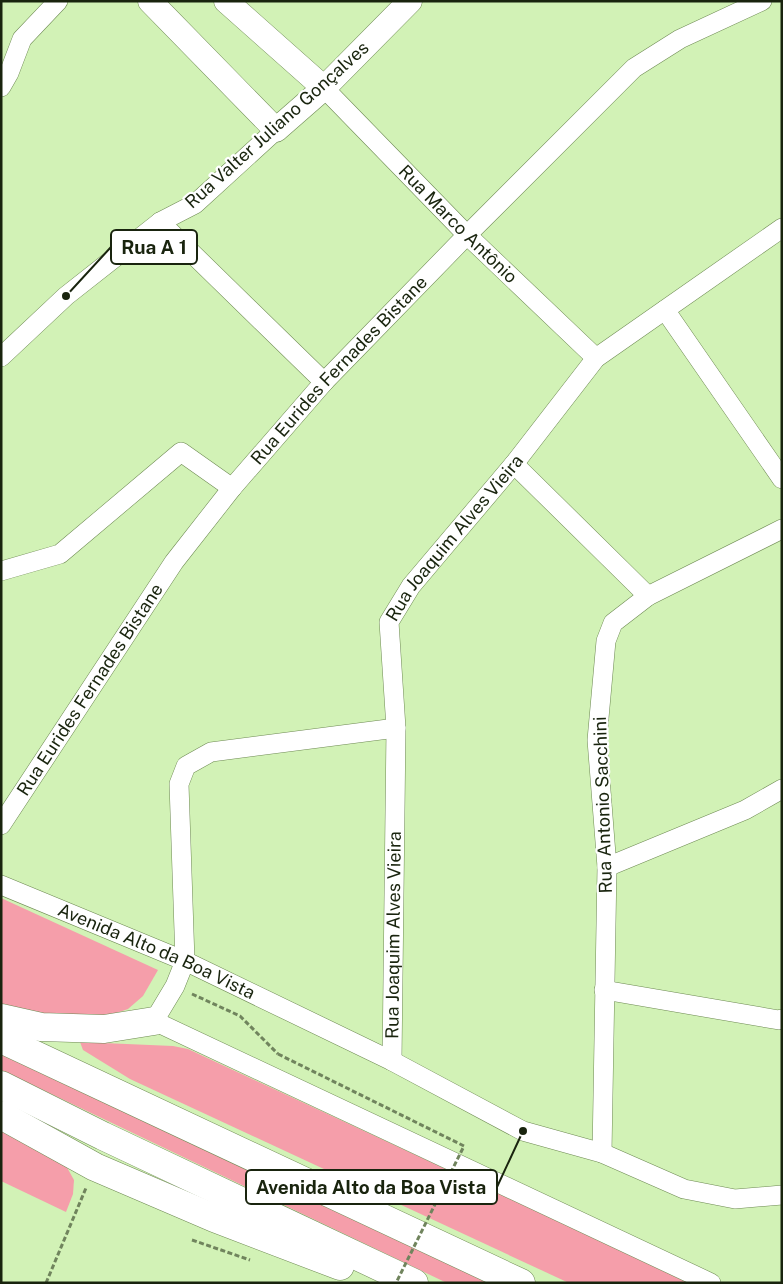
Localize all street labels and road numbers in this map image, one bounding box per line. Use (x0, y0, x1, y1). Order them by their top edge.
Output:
street label: Rua Valter Juliano Gonçalves (181, 37, 373, 213)
street label: Rua Marco Antônio (395, 160, 522, 287)
street label: Rua Eurides Fernades Bistane (246, 271, 431, 469)
street label: Rua Joaquim Alves Vieira (381, 450, 527, 625)
street label: Rua Eurides Fernades Bistane (12, 579, 167, 799)
street label: Rua Antonio Sacchini (589, 716, 616, 894)
street label: Rua Joaquim Alves Vieira (381, 831, 405, 1039)
street label: Avenida Alto da Boa Vista (55, 899, 259, 1003)

